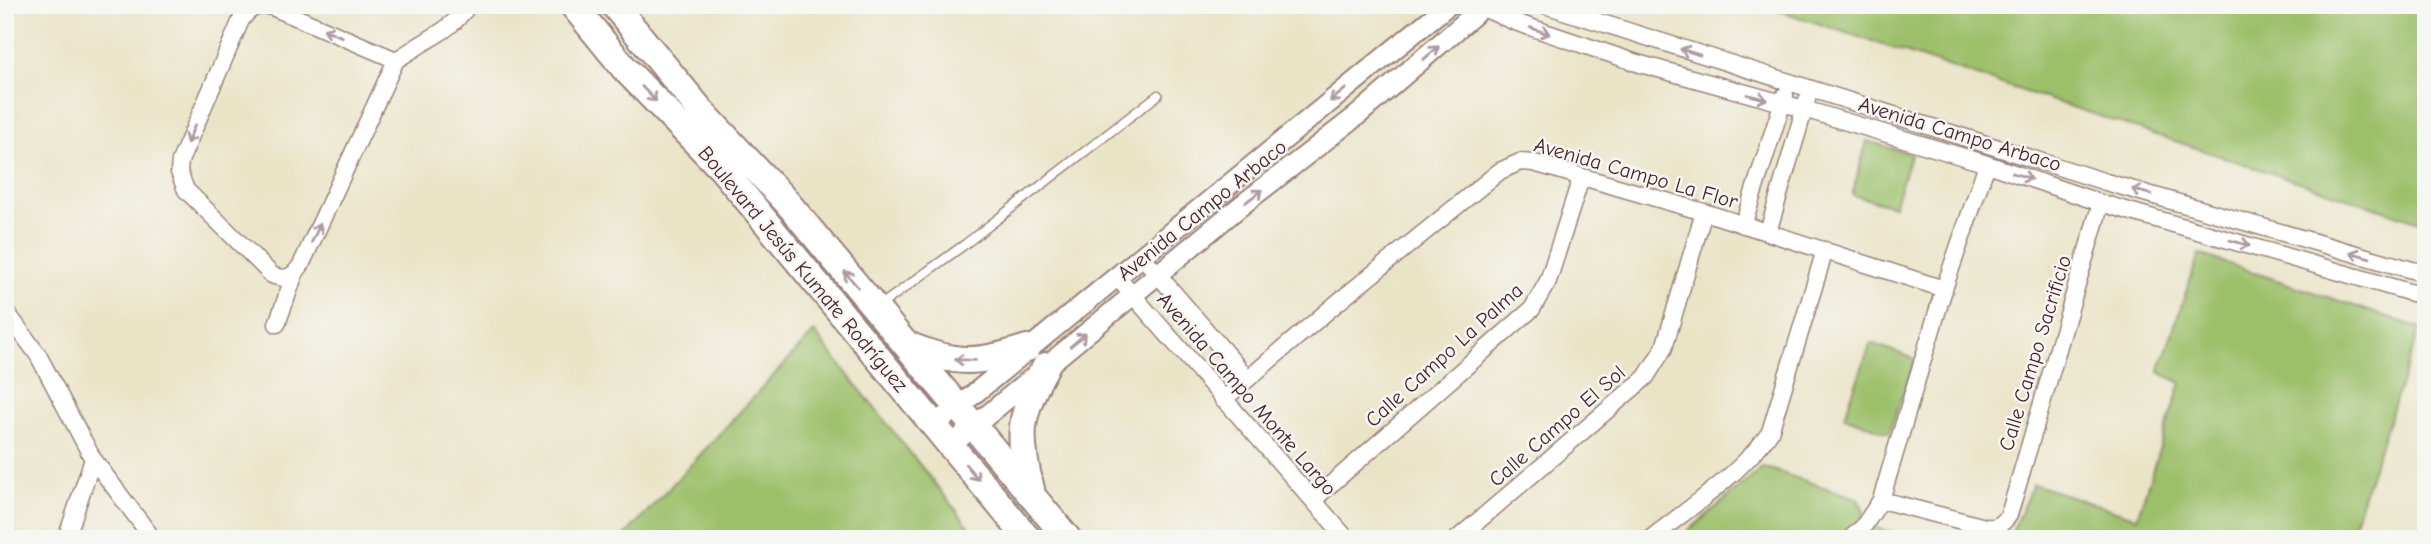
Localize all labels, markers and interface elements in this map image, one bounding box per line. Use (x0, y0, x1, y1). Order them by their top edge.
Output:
one-way arrow (323, 26, 344, 39)
one-way arrow (1528, 26, 1550, 38)
one-way arrow (1422, 45, 1440, 61)
one-way arrow (1680, 45, 1702, 57)
one-way arrow (641, 85, 658, 102)
one-way arrow (1330, 87, 1348, 103)
one-way arrow (1745, 91, 1768, 104)
street label: Avenida Campo Arbaco (1856, 92, 2064, 176)
one-way arrow (184, 123, 197, 144)
street label: Avenida Campo La Flor (1531, 132, 1741, 214)
street label: Avenida Campo Arbaco (1113, 134, 1291, 286)
street label: Boulevard Jesús Kumate Rodríguez (693, 141, 913, 397)
one-way arrow (2011, 170, 2033, 183)
one-way arrow (2131, 185, 2153, 198)
one-way arrow (1244, 188, 1262, 203)
one-way arrow (310, 223, 323, 244)
one-way arrow (2228, 237, 2250, 250)
one-way arrow (2349, 248, 2372, 261)
street label: Calle Campo Sacrificio (1994, 252, 2076, 454)
one-way arrow (843, 271, 859, 289)
street label: Calle Campo La Palma (1360, 278, 1528, 432)
street label: Avenida Campo Monte Largo (1152, 288, 1342, 500)
one-way arrow (1068, 332, 1086, 348)
one-way arrow (954, 354, 977, 367)
street label: Calle Campo El Sol (1484, 360, 1630, 492)
one-way arrow (964, 462, 979, 480)

